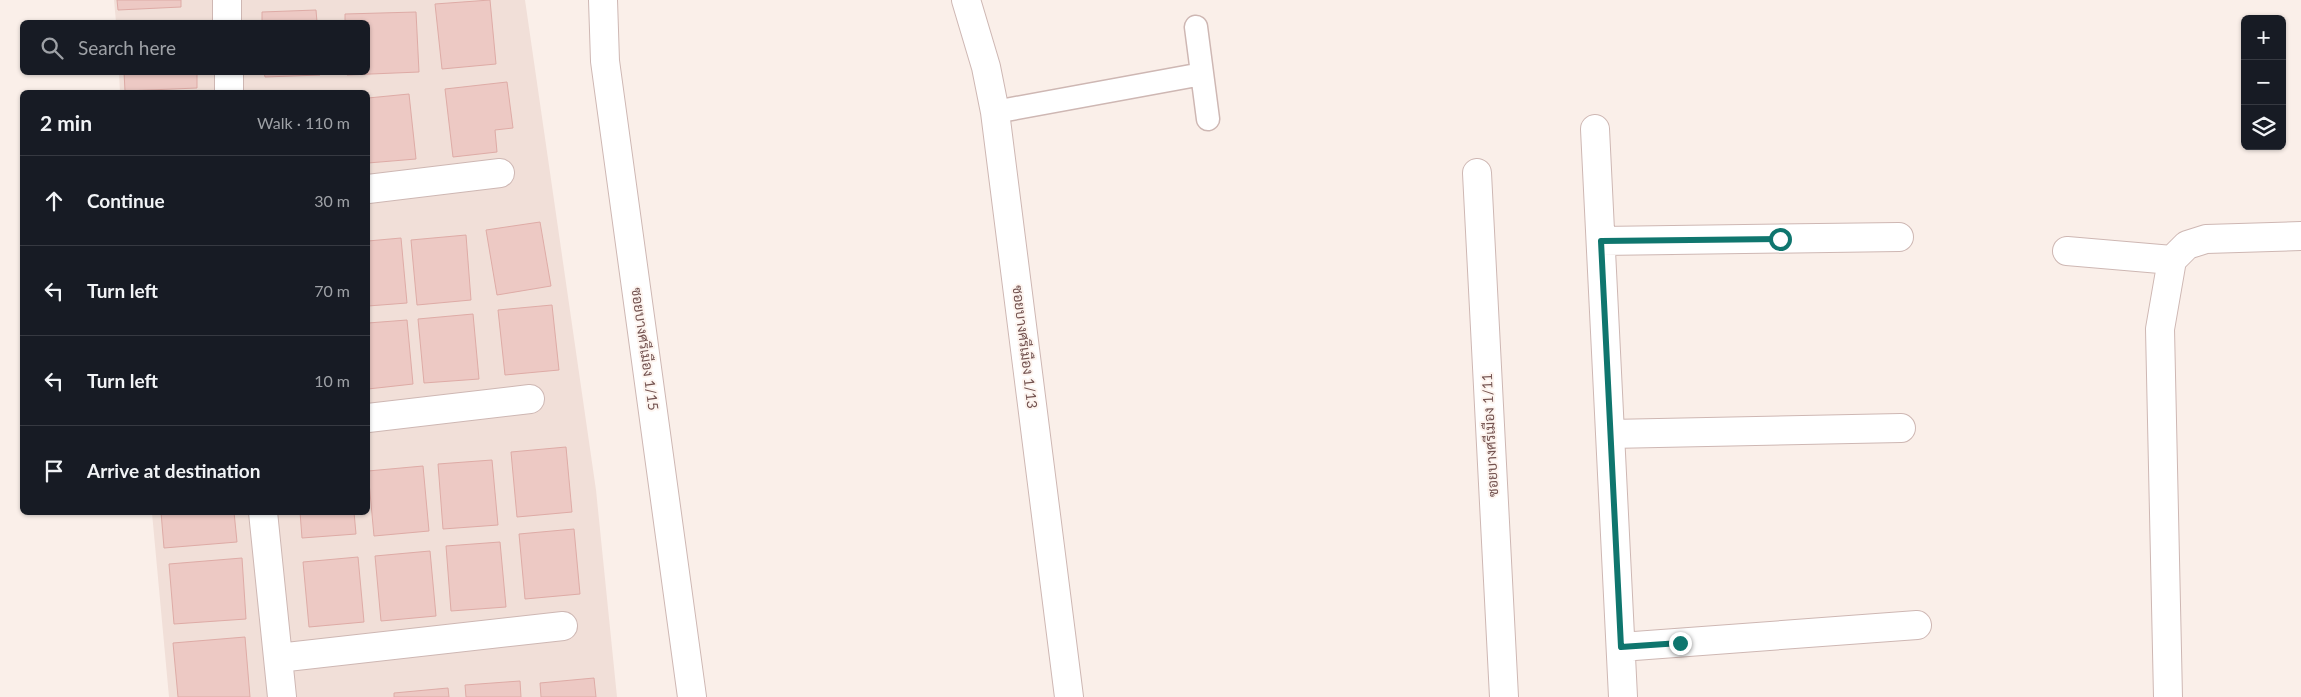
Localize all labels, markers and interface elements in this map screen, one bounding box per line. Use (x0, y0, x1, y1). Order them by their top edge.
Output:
map controls (2241, 15, 2286, 150)
button: + (2241, 15, 2286, 60)
search box (20, 20, 370, 75)
icon: search (38, 34, 66, 62)
text: Search here (78, 36, 176, 59)
button: − (2241, 60, 2286, 105)
button: layers (2241, 105, 2286, 150)
text: 2 min (40, 110, 92, 135)
text: Walk · 110 m (257, 113, 350, 132)
icon: ahead (40, 187, 68, 215)
text: Continue (87, 189, 165, 212)
text: 30 m (314, 191, 350, 210)
route start (1769, 228, 1792, 251)
icon: left (40, 277, 68, 305)
text: Turn left (87, 279, 158, 302)
text: 70 m (314, 281, 350, 300)
street label: ซอยบางศรีเมือง 1/13 (1010, 284, 1041, 410)
street label: ซอยบางศรีเมือง 1/15 (628, 286, 663, 412)
icon: left (40, 367, 68, 395)
text: Turn left (87, 369, 158, 392)
text: 10 m (314, 371, 350, 390)
street label: ซอยบางศรีเมือง 1/11 (1478, 373, 1501, 497)
icon: arrive (40, 457, 68, 485)
text: Arrive at destination (87, 459, 260, 482)
route end (1669, 632, 1692, 655)

